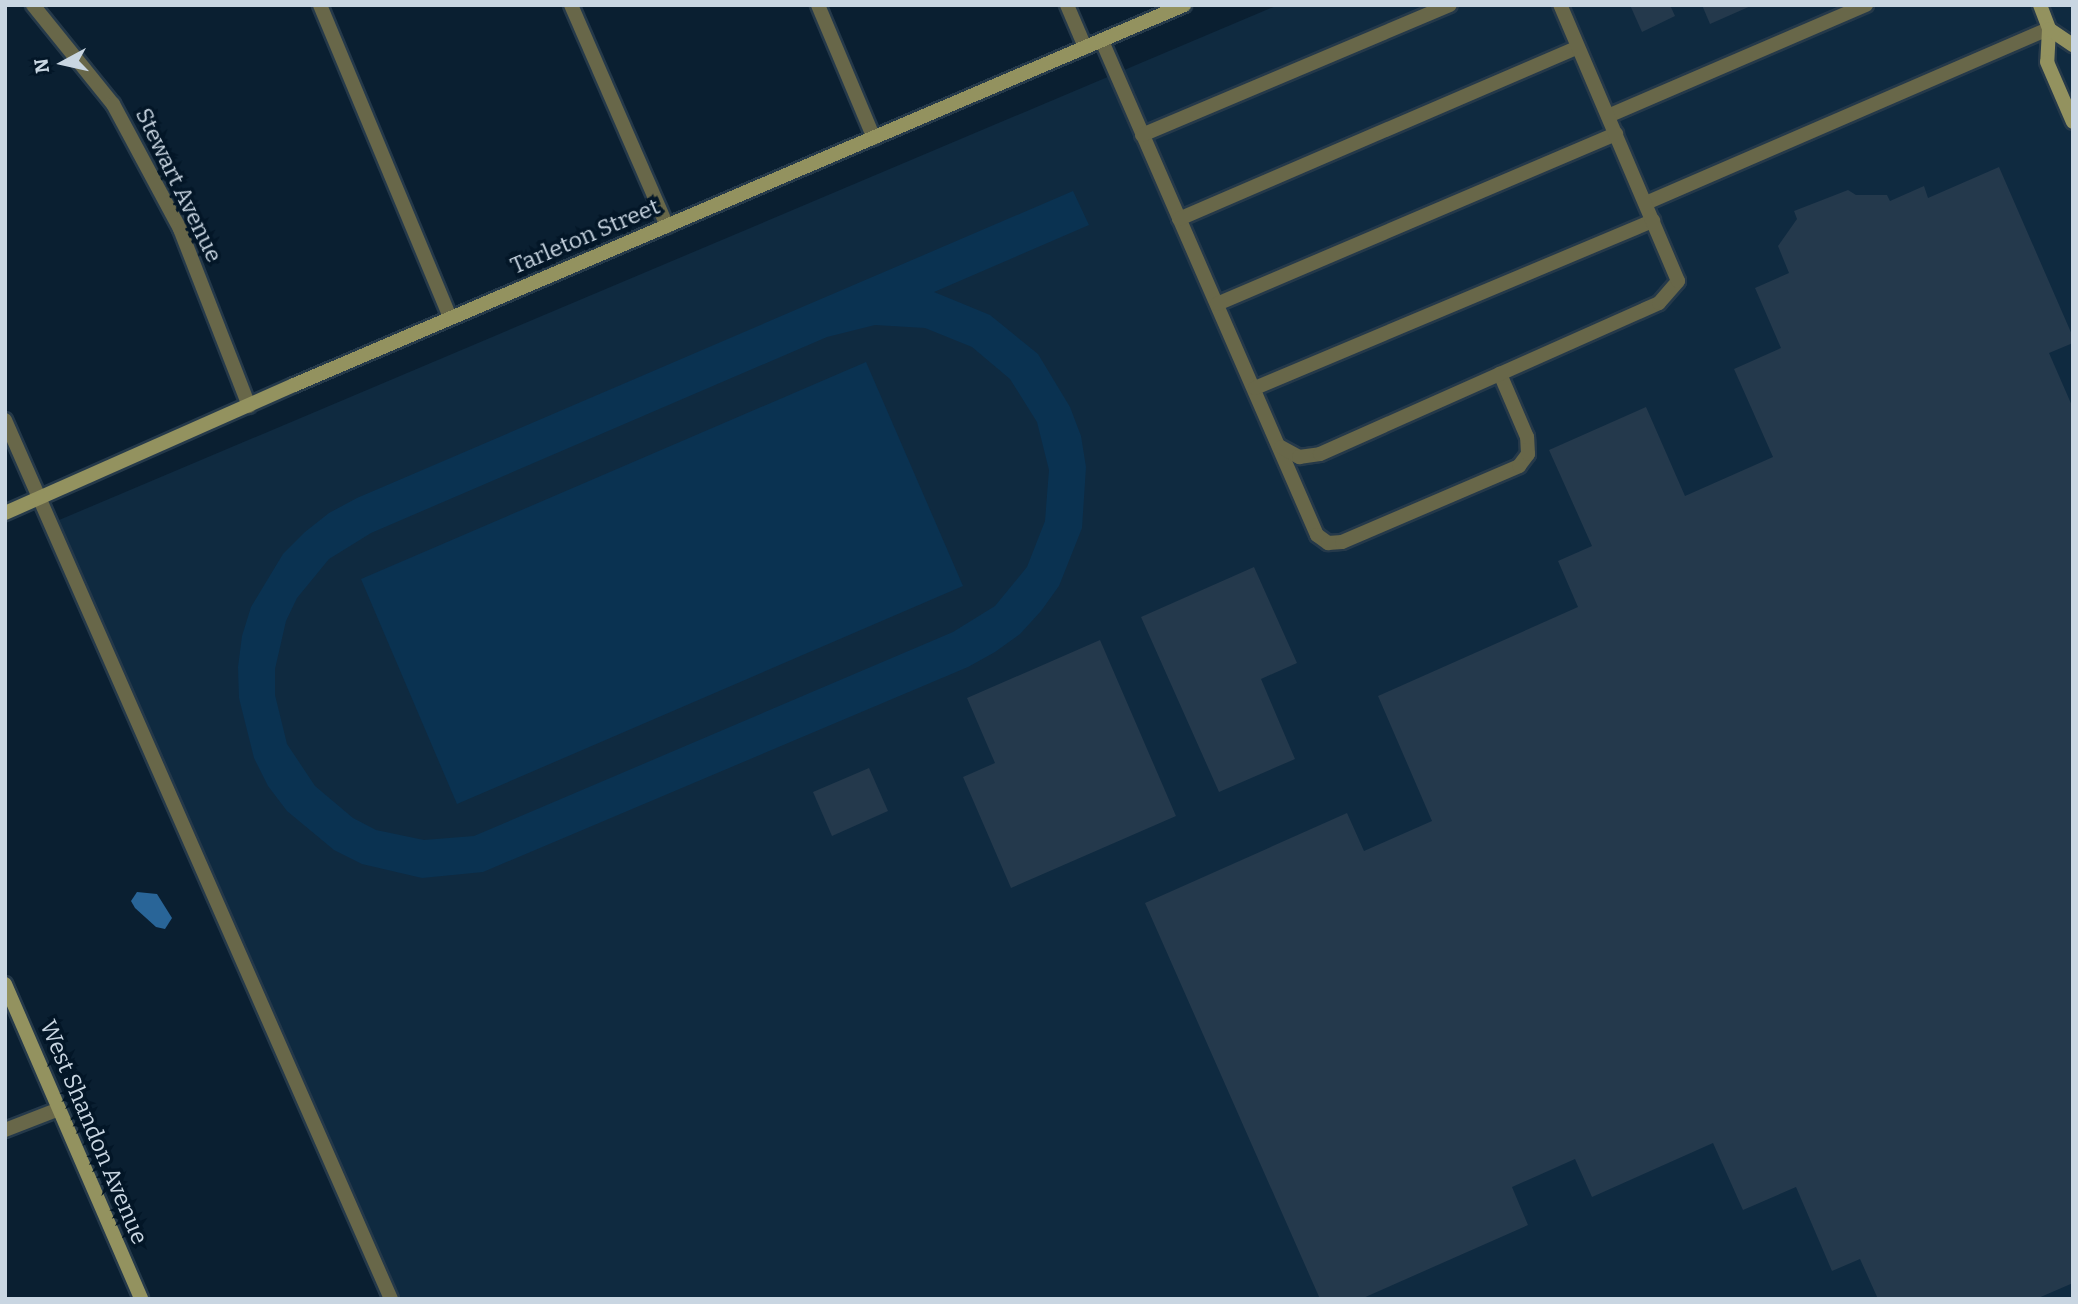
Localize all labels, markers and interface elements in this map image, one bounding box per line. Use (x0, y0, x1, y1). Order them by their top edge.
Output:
north arrow (28, 28, 98, 98)
text: N (29, 57, 54, 75)
street label: Stewart Avenue (130, 103, 228, 267)
street label: Tarleton Street (506, 192, 664, 280)
street label: West Shandon Avenue (34, 1016, 154, 1248)

